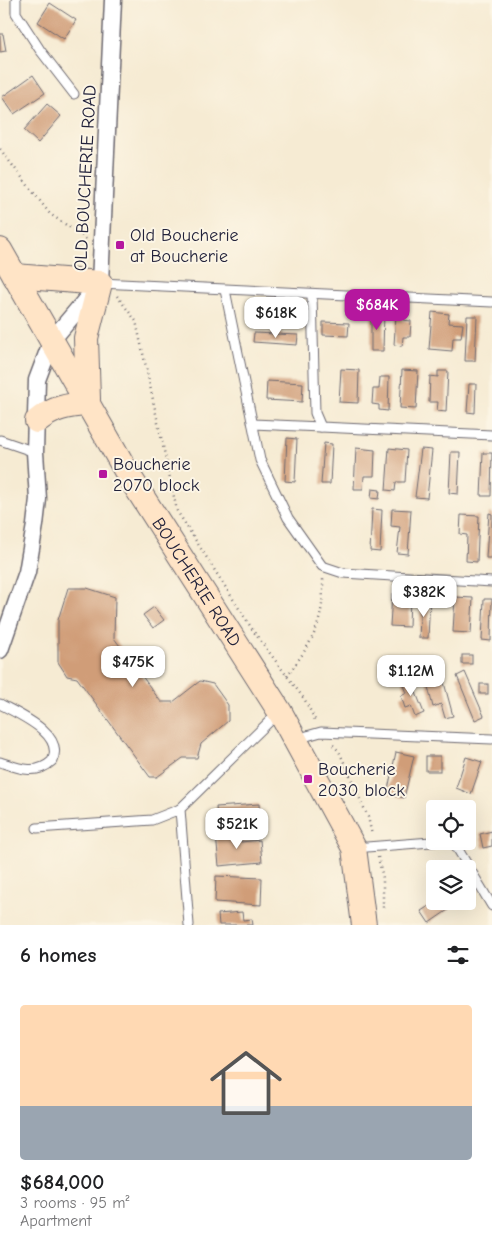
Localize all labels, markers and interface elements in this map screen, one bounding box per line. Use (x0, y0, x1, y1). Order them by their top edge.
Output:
street label: OLD BOUCHERIE ROAD (70, 84, 101, 272)
place label: Old Boucherie at Boucherie (130, 225, 239, 267)
marker: Old Boucherie at Boucherie (114, 239, 126, 251)
pin: $684K (342, 288, 412, 331)
pin: $618K (241, 296, 311, 339)
text: $684K (356, 296, 398, 314)
text: $618K (255, 304, 297, 322)
place label: Boucherie 2070 block (113, 454, 200, 496)
marker: Boucherie 2070 block (97, 468, 109, 480)
street label: BOUCHERIE ROAD (147, 514, 245, 651)
pin: $382K (389, 576, 459, 618)
text: $382K (403, 583, 445, 601)
pin: $475K (98, 646, 168, 688)
text: $475K (112, 653, 154, 671)
pin: $1.12M (370, 654, 452, 697)
text: $1.12M (388, 662, 434, 680)
place label: Boucherie 2030 block (318, 759, 405, 801)
marker: Boucherie 2030 block (302, 773, 314, 785)
map controls (426, 800, 476, 910)
button: locate (426, 800, 476, 850)
pin: $521K (202, 808, 272, 850)
text: $521K (216, 815, 258, 833)
button: layers (426, 860, 476, 910)
icon: filters (444, 941, 472, 969)
text: 6 homes (20, 943, 96, 967)
icon: home (201, 1038, 291, 1128)
text: $684,000 (20, 1170, 104, 1194)
text: 3 rooms · 95 m² (20, 1194, 130, 1212)
text: Apartment (20, 1212, 92, 1230)

